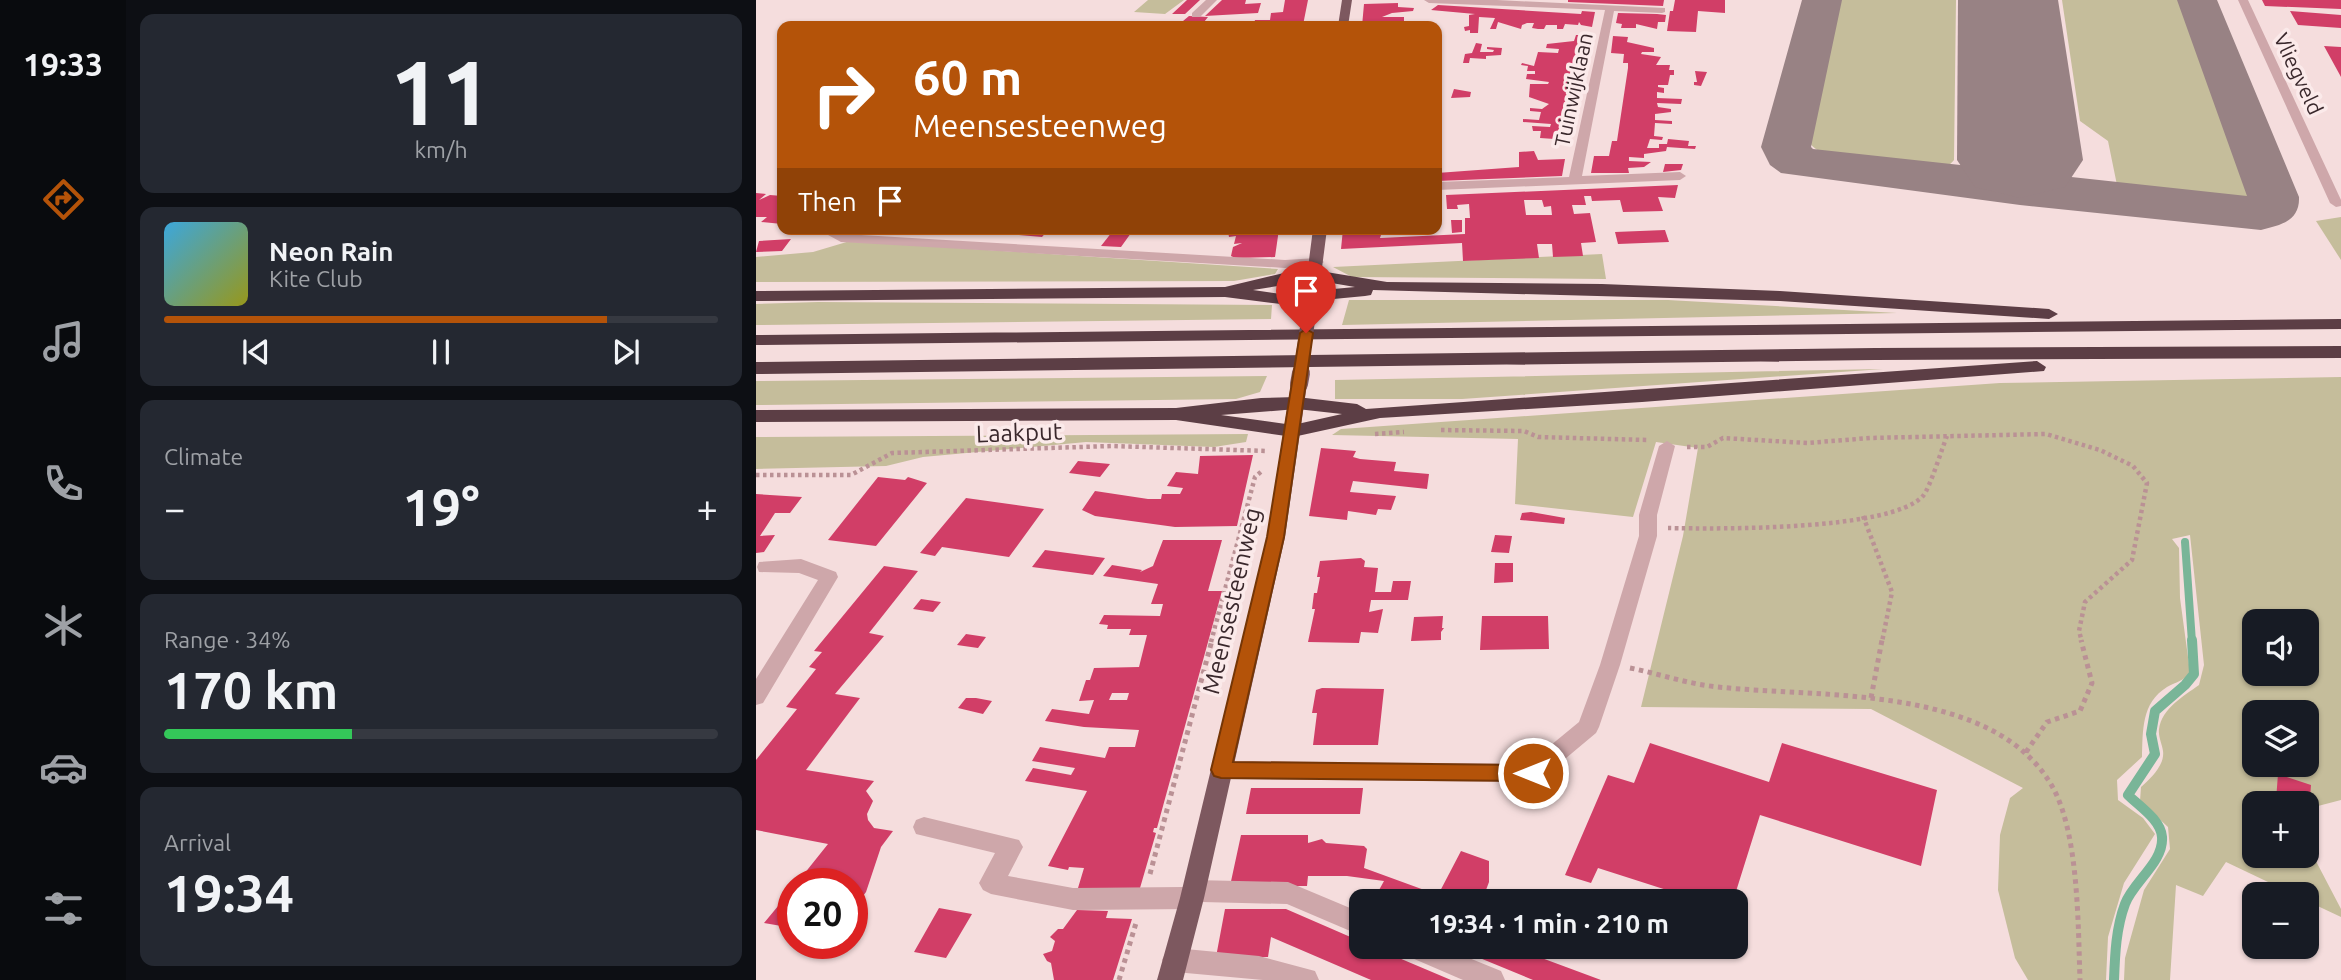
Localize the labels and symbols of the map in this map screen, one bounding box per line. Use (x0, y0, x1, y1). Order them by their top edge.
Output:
street label: Vliegveld (2270, 29, 2328, 118)
street label: Tuinwijklaan (1549, 30, 1597, 149)
pin (1276, 261, 1336, 333)
street label: Laakput (975, 417, 1063, 447)
street label: Meensesteenweg (1197, 505, 1266, 697)
position arrow (1496, 736, 1570, 810)
speed limit sign: 20 (777, 868, 868, 959)

